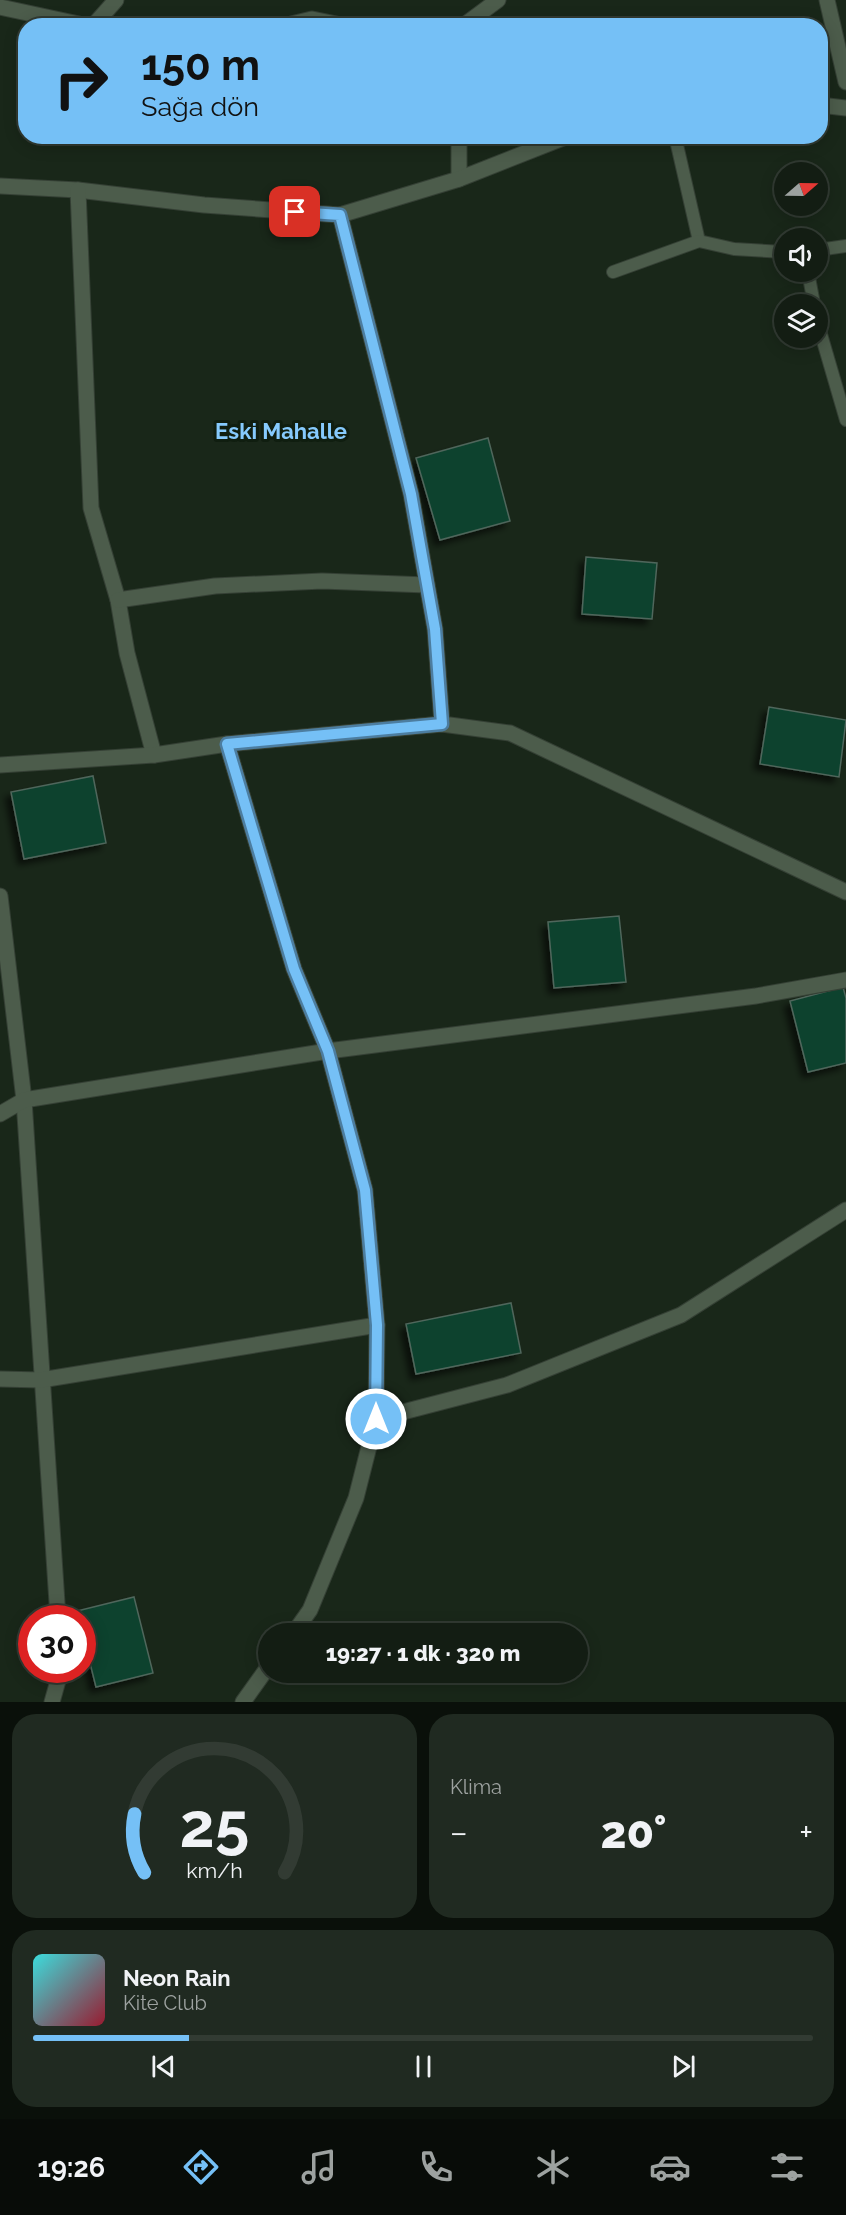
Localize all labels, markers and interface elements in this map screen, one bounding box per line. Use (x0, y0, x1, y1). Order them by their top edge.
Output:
text: 150 m (141, 41, 260, 90)
icon: right (42, 42, 120, 120)
text: Sağa dön (141, 91, 259, 122)
north arrow (774, 162, 828, 216)
map controls (774, 162, 828, 348)
pin (269, 186, 320, 237)
icon: arrive (278, 195, 311, 228)
button: sound (774, 228, 828, 282)
button: layers (774, 294, 828, 348)
district label: Eski Mahalle (215, 418, 347, 444)
position arrow (344, 1387, 408, 1451)
speed limit sign: 30 (18, 1605, 96, 1683)
text: 19:27 · 1 dk · 320 m (326, 1640, 520, 1666)
text: Klima (450, 1775, 502, 1799)
text: 25 (180, 1788, 249, 1862)
text: 20° (600, 1806, 667, 1859)
text: − (450, 1813, 468, 1852)
text: + (799, 1813, 813, 1852)
text: km/h (186, 1858, 243, 1883)
text: Neon Rain (123, 1965, 231, 1991)
text: Kite Club (123, 1991, 207, 2015)
icon: previous (147, 2050, 180, 2083)
icon: pause (407, 2050, 440, 2083)
icon: next (667, 2050, 700, 2083)
icon: directions (180, 2146, 222, 2188)
icon: music (298, 2146, 340, 2188)
icon: phone (415, 2146, 457, 2188)
icon: climate (532, 2146, 574, 2188)
icon: car (649, 2146, 691, 2188)
icon: filters (766, 2146, 808, 2188)
text: 19:26 (38, 2152, 105, 2183)

